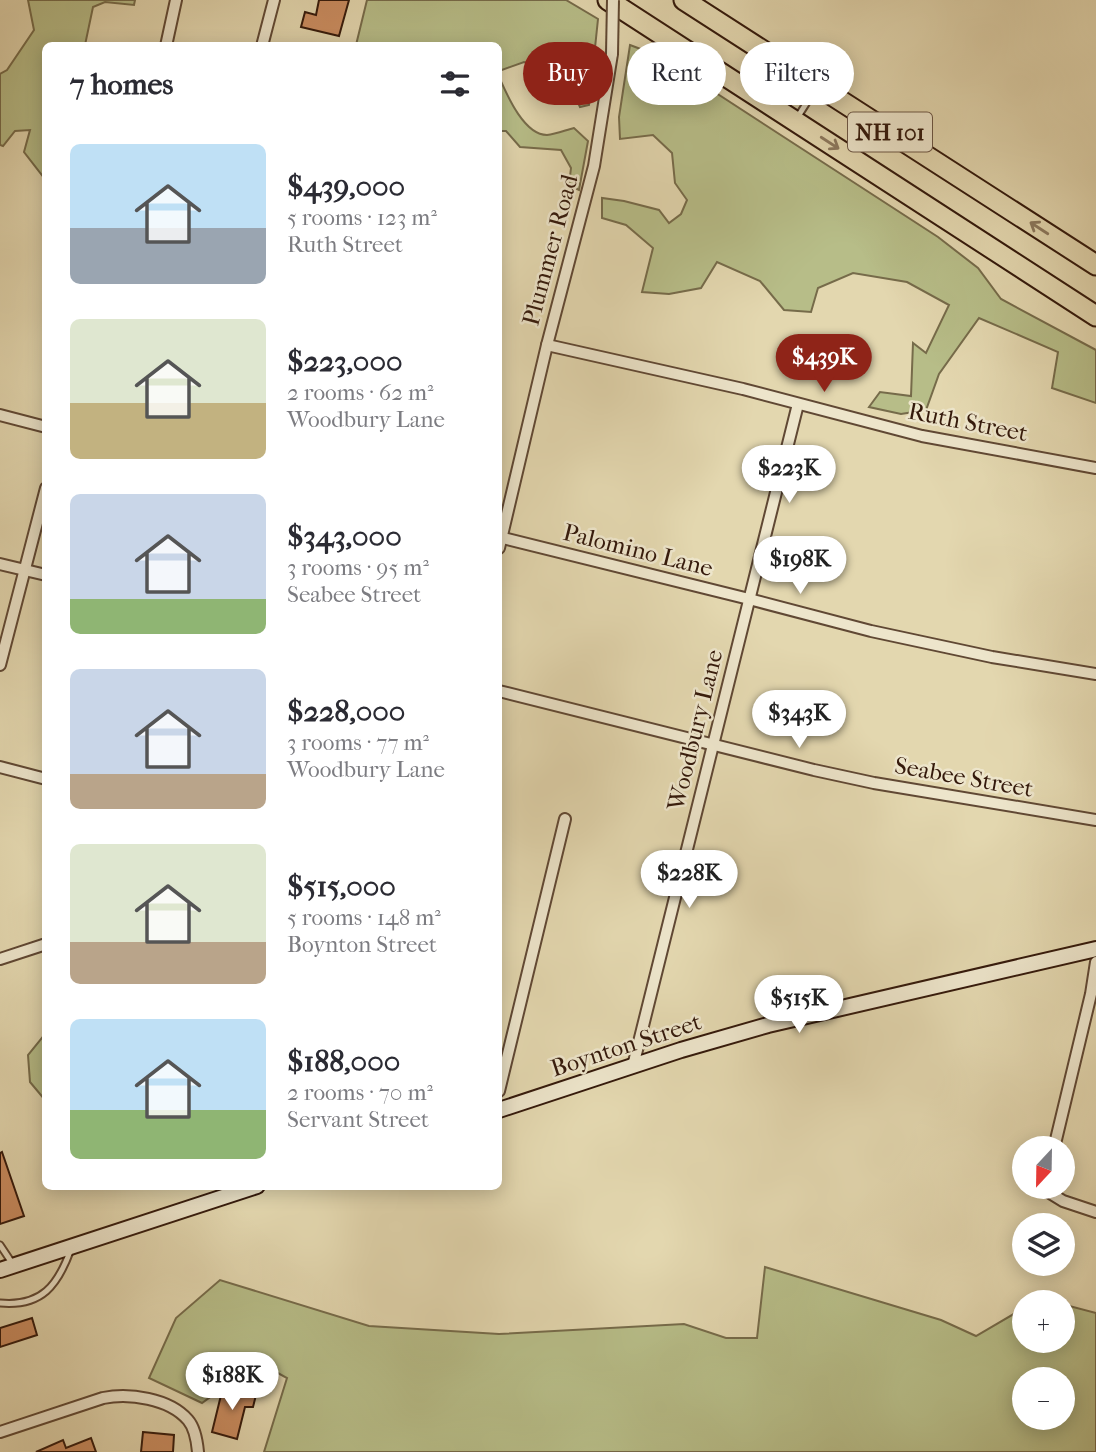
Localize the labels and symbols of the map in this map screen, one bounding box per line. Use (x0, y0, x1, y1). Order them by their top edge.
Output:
road number: NH 101 (848, 113, 932, 152)
one-way arrow (820, 136, 839, 151)
street label: Plummer Road (516, 171, 584, 328)
one-way arrow (1029, 221, 1049, 235)
pin: $439K (775, 334, 873, 394)
street label: Ruth Street (906, 397, 1031, 447)
pin: $223K (740, 446, 838, 505)
street label: Palomino Lane (560, 518, 716, 582)
pin: $198K (751, 536, 849, 596)
street label: Woodbury Lane (661, 647, 729, 814)
pin: $343K (750, 690, 848, 750)
street label: Seabee Street (893, 751, 1036, 803)
pin: $228K (640, 850, 738, 910)
pin: $515K (750, 976, 848, 1035)
street label: Boynton Street (547, 1007, 705, 1082)
north arrow (1012, 1136, 1074, 1199)
pin: $188K (183, 1352, 281, 1412)

